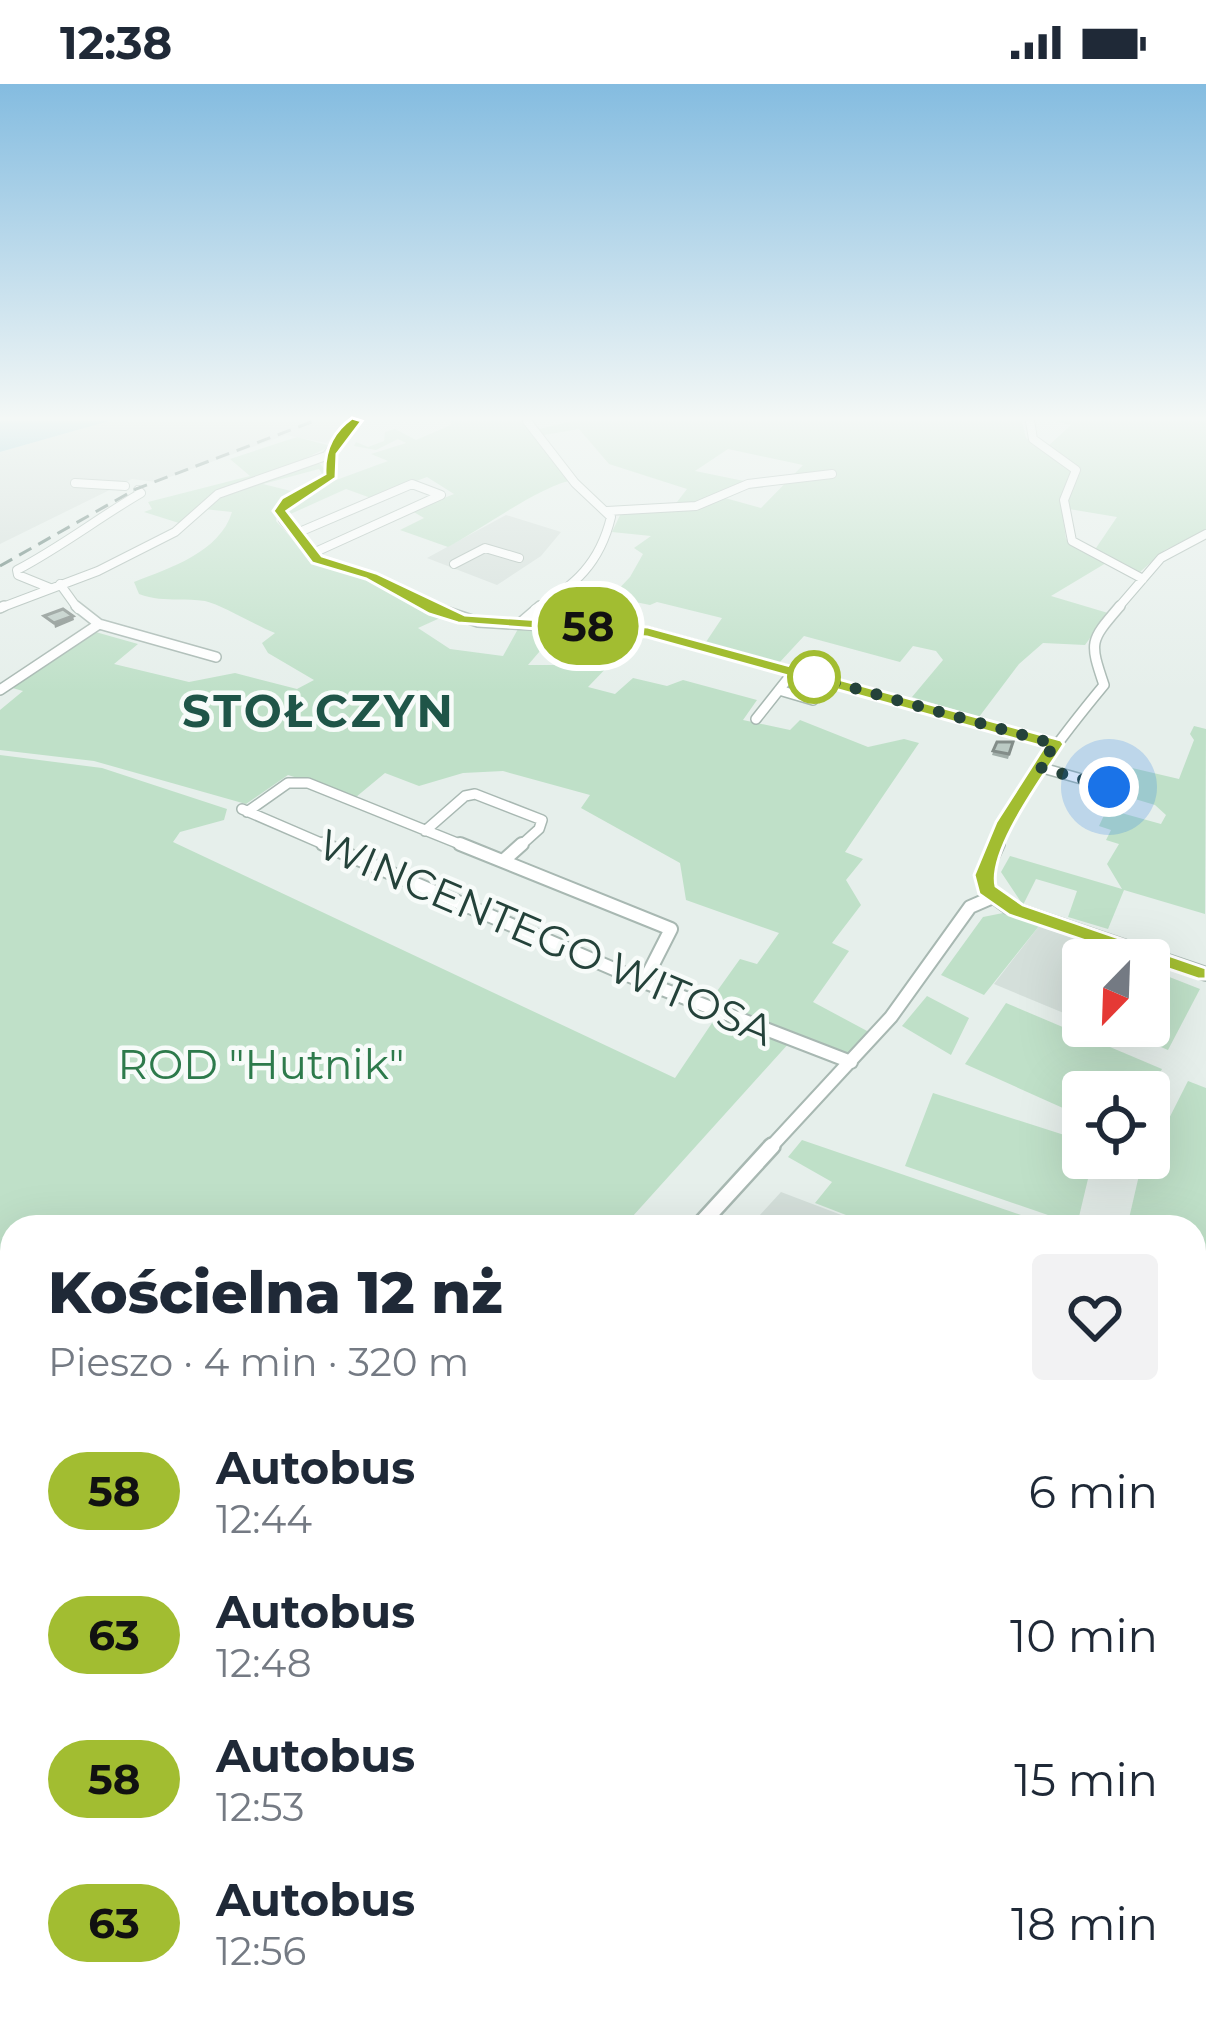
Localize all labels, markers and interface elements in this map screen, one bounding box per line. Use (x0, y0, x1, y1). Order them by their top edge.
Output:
text: 12:38 (60, 15, 172, 70)
line badge: 58 (534, 587, 642, 665)
text: 58 (562, 600, 614, 652)
unlabelled marker (789, 652, 839, 702)
district label: STOŁCZYN (182, 683, 456, 738)
your location (1079, 757, 1139, 817)
street label: WINCENTEGO WITOSA (311, 817, 782, 1057)
north arrow (1062, 939, 1170, 1047)
map controls (1062, 939, 1170, 1179)
park label: ROD "Hutnik" (118, 1038, 404, 1090)
button: locate (1062, 1071, 1170, 1179)
button: heart (1032, 1254, 1158, 1380)
text: Kościelna 12 nż (48, 1258, 503, 1327)
text: Pieszo · 4 min · 320 m (48, 1338, 469, 1386)
text: Autobus (216, 1440, 415, 1495)
text: 6 min (1029, 1464, 1158, 1519)
text: 58 (88, 1465, 140, 1517)
text: 12:44 (216, 1495, 312, 1543)
text: Autobus (216, 1584, 415, 1639)
text: 10 min (1010, 1608, 1158, 1663)
text: 63 (88, 1609, 140, 1661)
text: 12:48 (216, 1639, 312, 1687)
text: Autobus (216, 1728, 415, 1783)
text: 15 min (1014, 1752, 1158, 1807)
text: 58 (88, 1753, 140, 1805)
text: 12:53 (216, 1783, 304, 1831)
text: Autobus (216, 1872, 415, 1927)
text: 18 min (1011, 1896, 1158, 1951)
text: 63 (88, 1897, 140, 1949)
text: 12:56 (216, 1927, 306, 1975)

